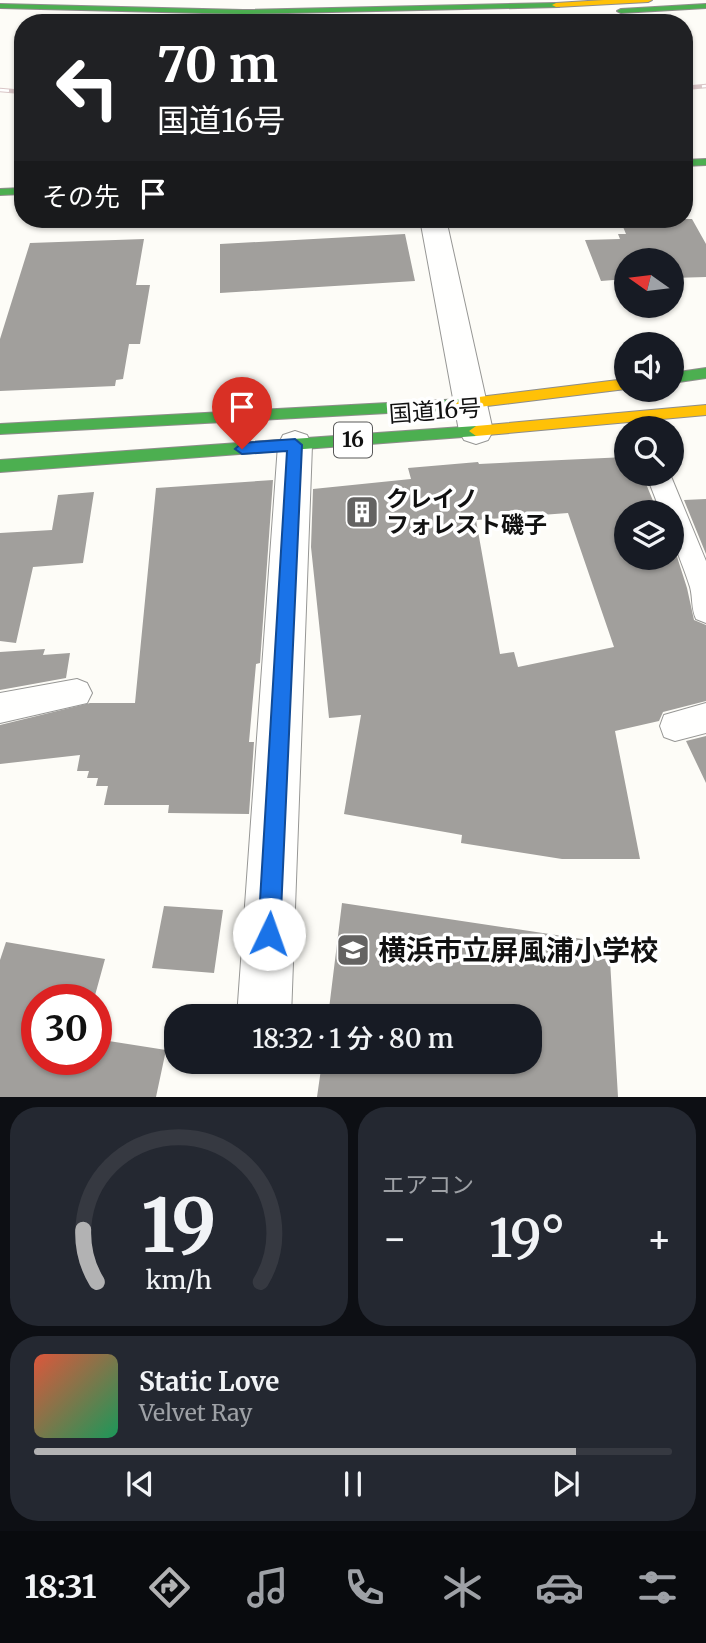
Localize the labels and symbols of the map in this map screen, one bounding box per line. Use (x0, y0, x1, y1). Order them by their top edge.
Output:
north arrow (614, 248, 684, 318)
pin (212, 377, 272, 449)
street label: 国道16号 (388, 393, 482, 428)
road number: 16 (334, 422, 372, 458)
place label: クレイノ フォレスト磯子 (386, 484, 547, 539)
building icon: クレイノ フォレスト磯子 (343, 493, 381, 531)
position arrow (232, 897, 306, 971)
school or university icon: 横浜市立屏風浦小学校 (334, 931, 372, 969)
place label: 横浜市立屏風浦小学校 (378, 932, 658, 968)
speed limit sign: 30 (21, 984, 112, 1075)

